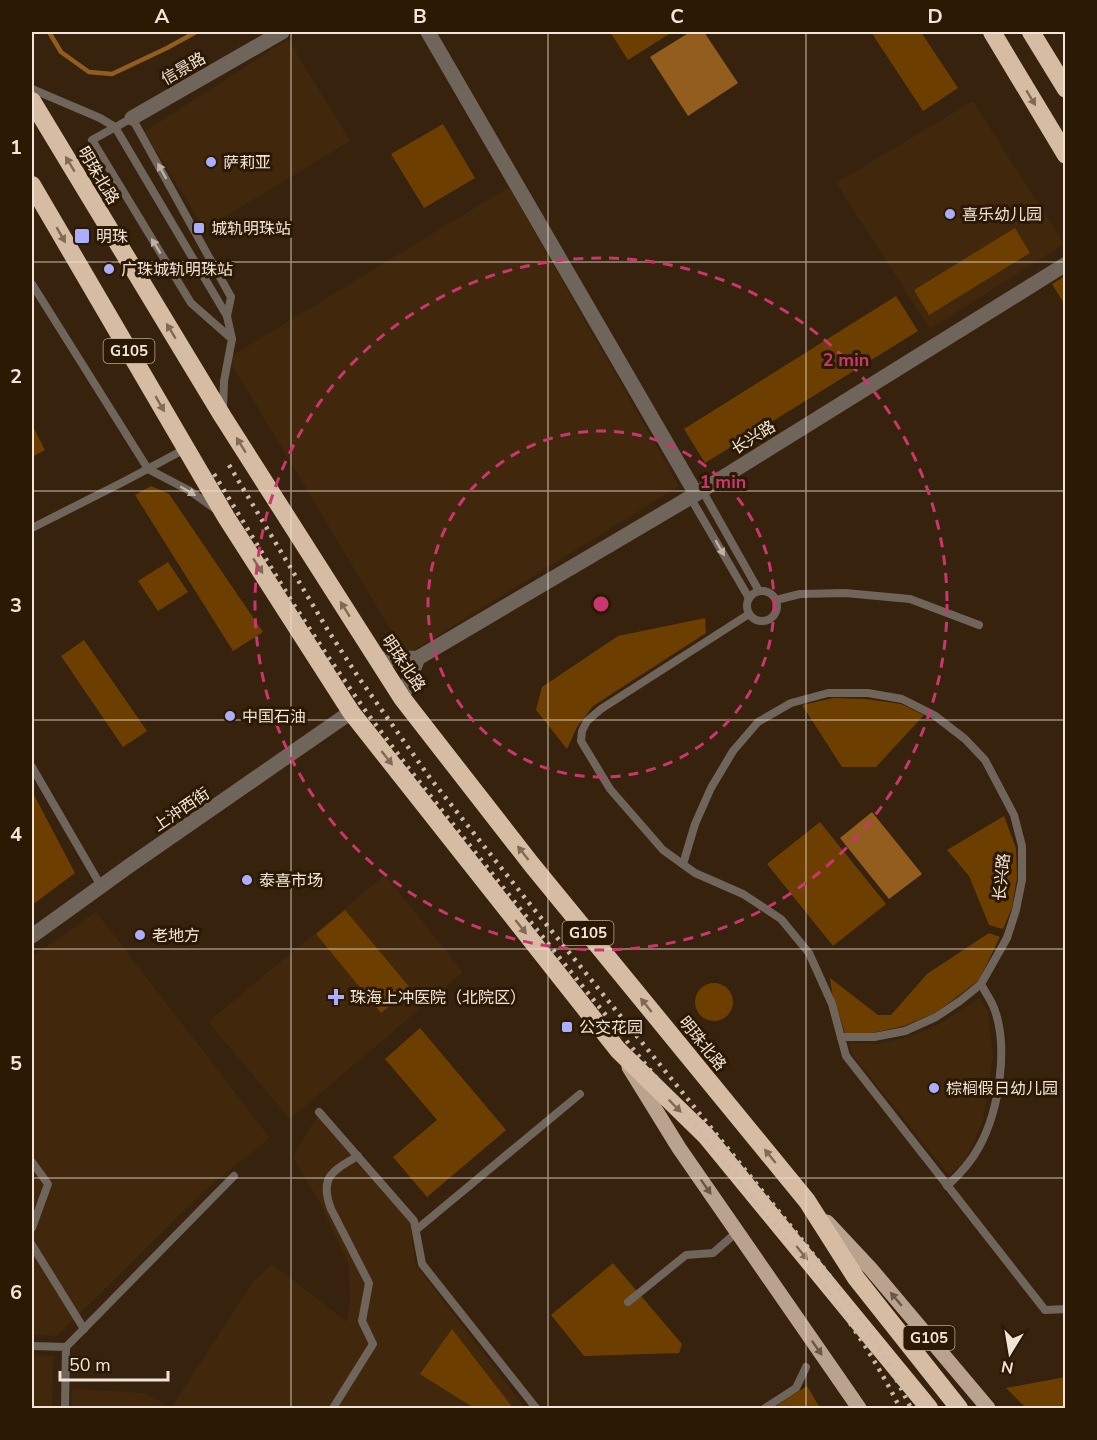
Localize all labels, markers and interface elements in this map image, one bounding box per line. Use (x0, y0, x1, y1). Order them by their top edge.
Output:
text: A (155, 3, 170, 30)
text: B (413, 3, 427, 30)
text: C (670, 3, 684, 30)
text: D (927, 3, 943, 30)
street label: 信景路 (157, 47, 210, 90)
one-way arrow (1026, 90, 1037, 106)
text: 1 (10, 134, 22, 161)
street label: 明珠北路 (72, 142, 124, 209)
place label: 萨莉亚 (223, 152, 271, 174)
marker: 萨莉亚 (204, 155, 218, 169)
one-way arrow (64, 156, 75, 172)
one-way arrow (157, 162, 167, 179)
place label: 喜乐幼儿园 (962, 204, 1042, 226)
marker: 喜乐幼儿园 (943, 207, 957, 221)
place label: 城轨明珠站 (211, 218, 291, 240)
marker: 城轨明珠站 (192, 221, 206, 235)
place label: 明珠 (96, 226, 128, 248)
one-way arrow (56, 227, 66, 244)
marker: 明珠 (73, 227, 91, 245)
one-way arrow (151, 238, 162, 254)
place label: 广珠城轨明珠站 (121, 259, 233, 281)
marker: 广珠城轨明珠站 (102, 262, 116, 276)
one-way arrow (166, 323, 177, 339)
road number: G105 (104, 339, 154, 363)
text: 2 min (823, 348, 869, 372)
text: 2 (10, 363, 22, 390)
one-way arrow (154, 396, 165, 412)
street label: 长兴路 (727, 416, 780, 460)
one-way arrow (236, 437, 247, 453)
text: 1 min (700, 470, 746, 494)
one-way arrow (180, 486, 197, 496)
one-way arrow (715, 540, 725, 557)
one-way arrow (252, 558, 263, 575)
text: 3 (10, 592, 22, 619)
centre of rings (591, 594, 611, 614)
one-way arrow (340, 601, 351, 617)
street label: 明珠北路 (376, 631, 430, 696)
place label: 中国石油 (242, 706, 306, 728)
marker: 中国石油 (223, 709, 237, 723)
one-way arrow (381, 750, 394, 766)
street label: 上沖西街 (149, 783, 214, 837)
text: 4 (10, 821, 22, 848)
one-way arrow (518, 846, 530, 861)
street label: 长兴路 (989, 852, 1015, 902)
place label: 泰喜市场 (259, 870, 323, 892)
marker: 泰喜市场 (240, 873, 254, 887)
one-way arrow (515, 919, 528, 935)
road number: G105 (562, 921, 614, 945)
place label: 老地方 (152, 925, 200, 947)
marker: 老地方 (133, 928, 147, 942)
place label: 珠海上冲医院（北院区） (350, 987, 526, 1009)
marker: 珠海上冲医院（北院区） (327, 988, 345, 1006)
one-way arrow (640, 997, 653, 1013)
street label: 明珠北路 (674, 1012, 731, 1075)
place label: 公交花园 (579, 1017, 643, 1039)
marker: 公交花园 (560, 1020, 574, 1034)
text: 5 (10, 1050, 22, 1077)
place label: 棕榈假日幼儿园 (946, 1078, 1058, 1100)
marker: 棕榈假日幼儿园 (927, 1081, 941, 1095)
one-way arrow (667, 1098, 681, 1112)
one-way arrow (764, 1148, 777, 1163)
one-way arrow (700, 1179, 712, 1195)
one-way arrow (795, 1246, 807, 1261)
text: 6 (10, 1279, 22, 1306)
one-way arrow (890, 1292, 903, 1307)
north arrow (980, 1323, 1040, 1383)
road number: G105 (904, 1326, 954, 1350)
one-way arrow (811, 1339, 823, 1355)
scale bar (60, 1344, 168, 1382)
text: 50 m (69, 1353, 111, 1377)
text: N (999, 1355, 1015, 1379)

